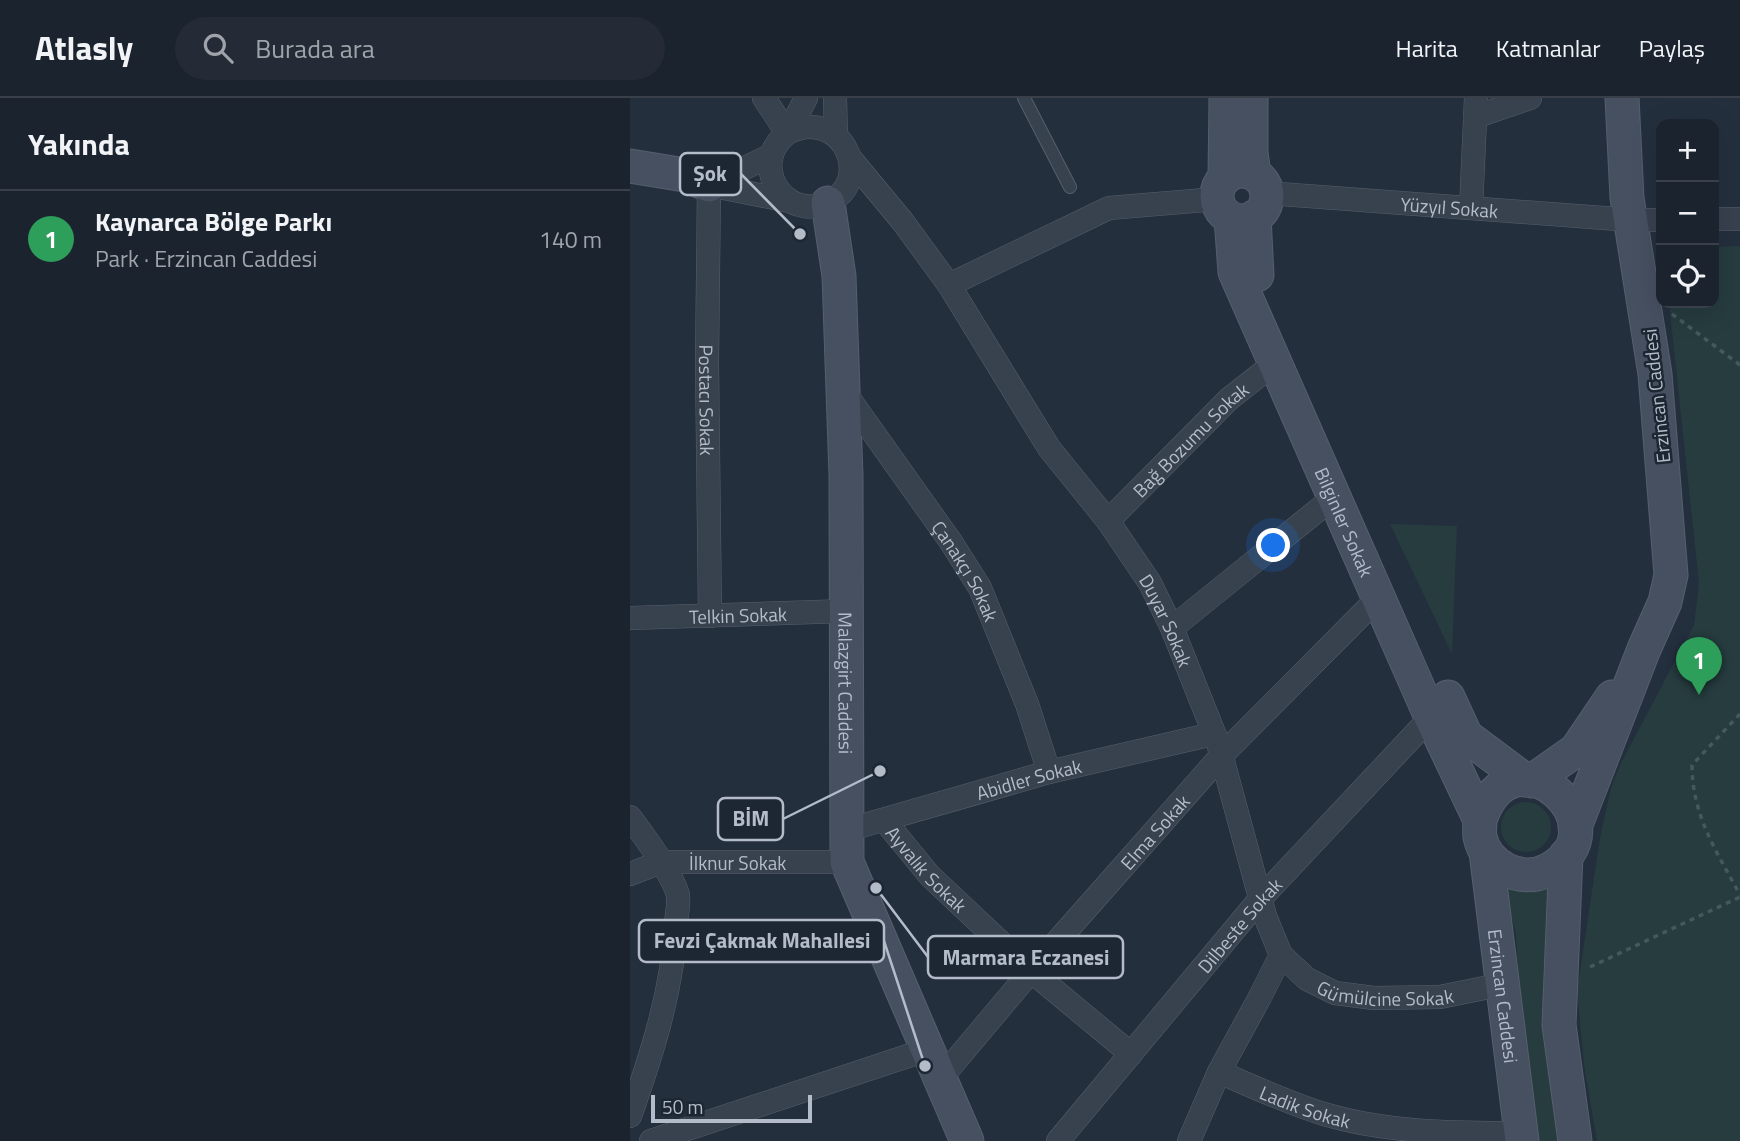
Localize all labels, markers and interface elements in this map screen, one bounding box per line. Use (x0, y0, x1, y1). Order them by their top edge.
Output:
search box (175, 17, 665, 80)
text: Atlasly (35, 23, 133, 73)
icon: search (199, 29, 237, 67)
text: Burada ara (255, 29, 375, 68)
text: Harita (1395, 30, 1458, 66)
text: Katmanlar (1496, 30, 1601, 66)
text: Paylaş (1639, 30, 1705, 66)
map controls (1656, 119, 1719, 308)
button: + (1656, 119, 1719, 182)
text: Yakında (28, 121, 130, 167)
callout: Şok (680, 153, 741, 195)
text: Şok (693, 157, 727, 189)
button: − (1656, 182, 1719, 245)
street label: Yüzyıl Sokak (1400, 189, 1499, 225)
text: Kaynarca Bölge Parkı (95, 202, 332, 241)
text: 1 (45, 222, 57, 257)
text: 140 m (539, 222, 602, 257)
text: Park · Erzincan Caddesi (95, 241, 317, 276)
button: locate (1656, 245, 1719, 308)
street label: Erzincan Caddesi (1635, 327, 1677, 465)
street label: Postacı Sokak (692, 344, 723, 456)
street label: Bağ Bozumu Sokak (1125, 375, 1255, 503)
street label: Bilginler Sokak (1308, 462, 1382, 581)
street label: Çanakçı Sokak (925, 514, 1006, 626)
your location (1256, 528, 1290, 562)
street label: Duyar Sokak (1133, 567, 1201, 671)
street label: Telkin Sokak (689, 598, 787, 631)
street label: Malazgirt Caddesi (832, 612, 861, 754)
pin: 1 (1676, 637, 1722, 695)
street label: Abidler Sokak (973, 750, 1084, 807)
street label: Elma Sokak (1113, 787, 1196, 876)
callout: BİM (718, 798, 783, 840)
text: BİM (733, 802, 769, 834)
street label: Ayvalık Sokak (880, 819, 974, 919)
street label: İlknur Sokak (689, 848, 786, 877)
street label: Dilbeste Sokak (1190, 870, 1288, 979)
callout: Fevzi Çakmak Mahallesi (639, 920, 884, 962)
text: Fevzi Çakmak Mahallesi (654, 924, 870, 956)
street label: Erzincan Caddesi (1481, 927, 1527, 1065)
callout: Marmara Eczanesi (928, 936, 1123, 978)
text: Marmara Eczanesi (943, 941, 1109, 973)
street label: Gümülcine Sokak (1312, 972, 1456, 1013)
street label: Ladik Sokak (1255, 1077, 1353, 1135)
scale bar (651, 1092, 812, 1124)
text: 50 m (662, 1092, 703, 1121)

